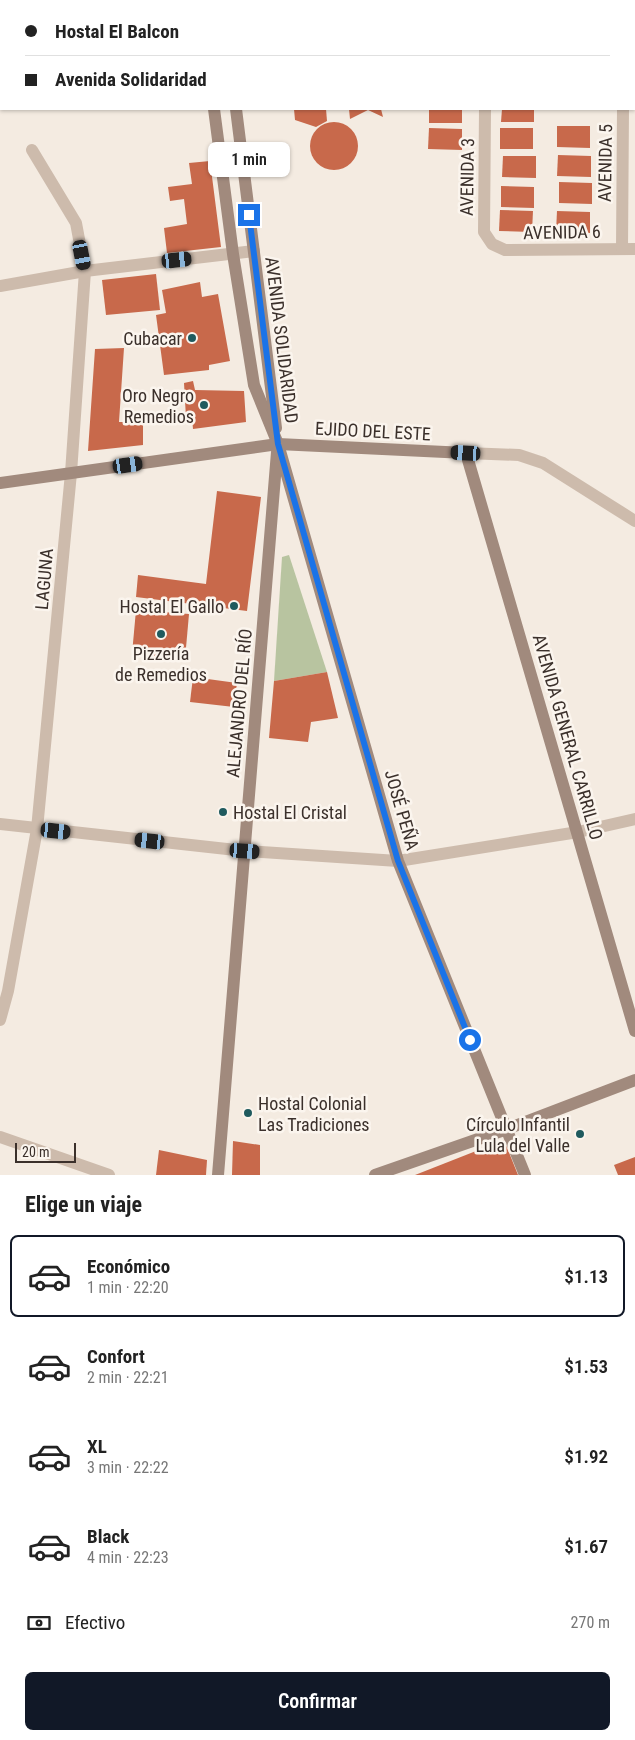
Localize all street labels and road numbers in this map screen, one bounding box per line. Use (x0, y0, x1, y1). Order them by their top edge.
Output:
street label: AVENIDA 5 (594, 124, 616, 202)
street label: AVENIDA 3 (456, 138, 478, 216)
street label: AVENIDA 6 (523, 221, 601, 243)
street label: AVENIDA SOLIDARIDAD (261, 256, 303, 424)
street label: EJIDO DEL ESTE (315, 417, 431, 445)
street label: LAGUNA (31, 547, 57, 611)
street label: ALEJANDRO DEL RÍO (222, 628, 256, 778)
street label: AVENIDA GENERAL CARRILLO (529, 632, 607, 842)
street label: JOSÉ PEÑA (381, 767, 424, 853)

